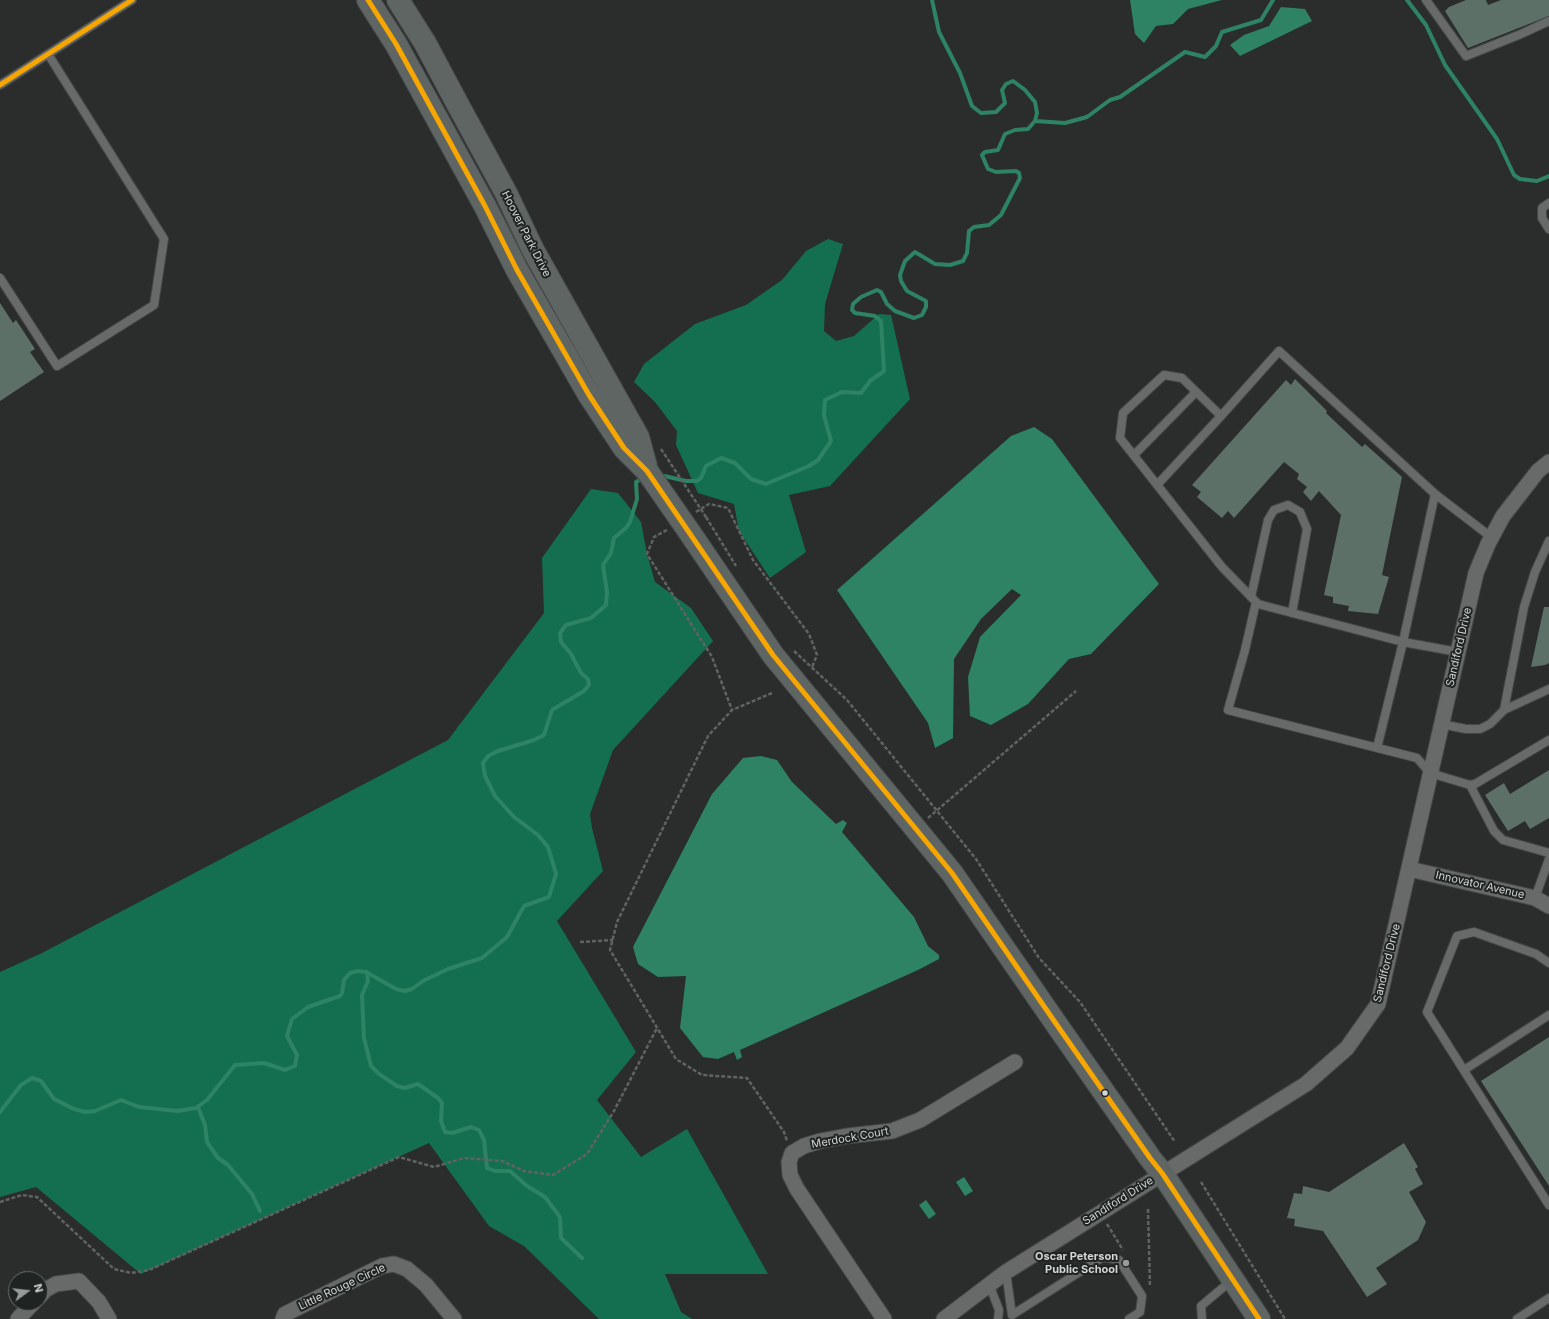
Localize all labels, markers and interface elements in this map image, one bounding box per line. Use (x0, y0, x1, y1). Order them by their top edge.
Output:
street label: Hoover Park Drive (499, 189, 553, 279)
street label: Sandiford Drive (1444, 606, 1474, 688)
street label: Innovator Avenue (1434, 868, 1526, 902)
street label: Sandiford Drive (1371, 922, 1403, 1004)
unlabelled marker (1100, 1088, 1110, 1098)
street label: Merdock Court (810, 1125, 890, 1151)
street label: Sandiford Drive (1080, 1174, 1156, 1228)
place label: Oscar Peterson Public School (1035, 1250, 1118, 1276)
marker: Oscar Peterson Public School (1121, 1258, 1131, 1268)
street label: Little Rouge Circle (296, 1261, 388, 1313)
north arrow (8, 1271, 48, 1311)
text: N (31, 1282, 46, 1294)

